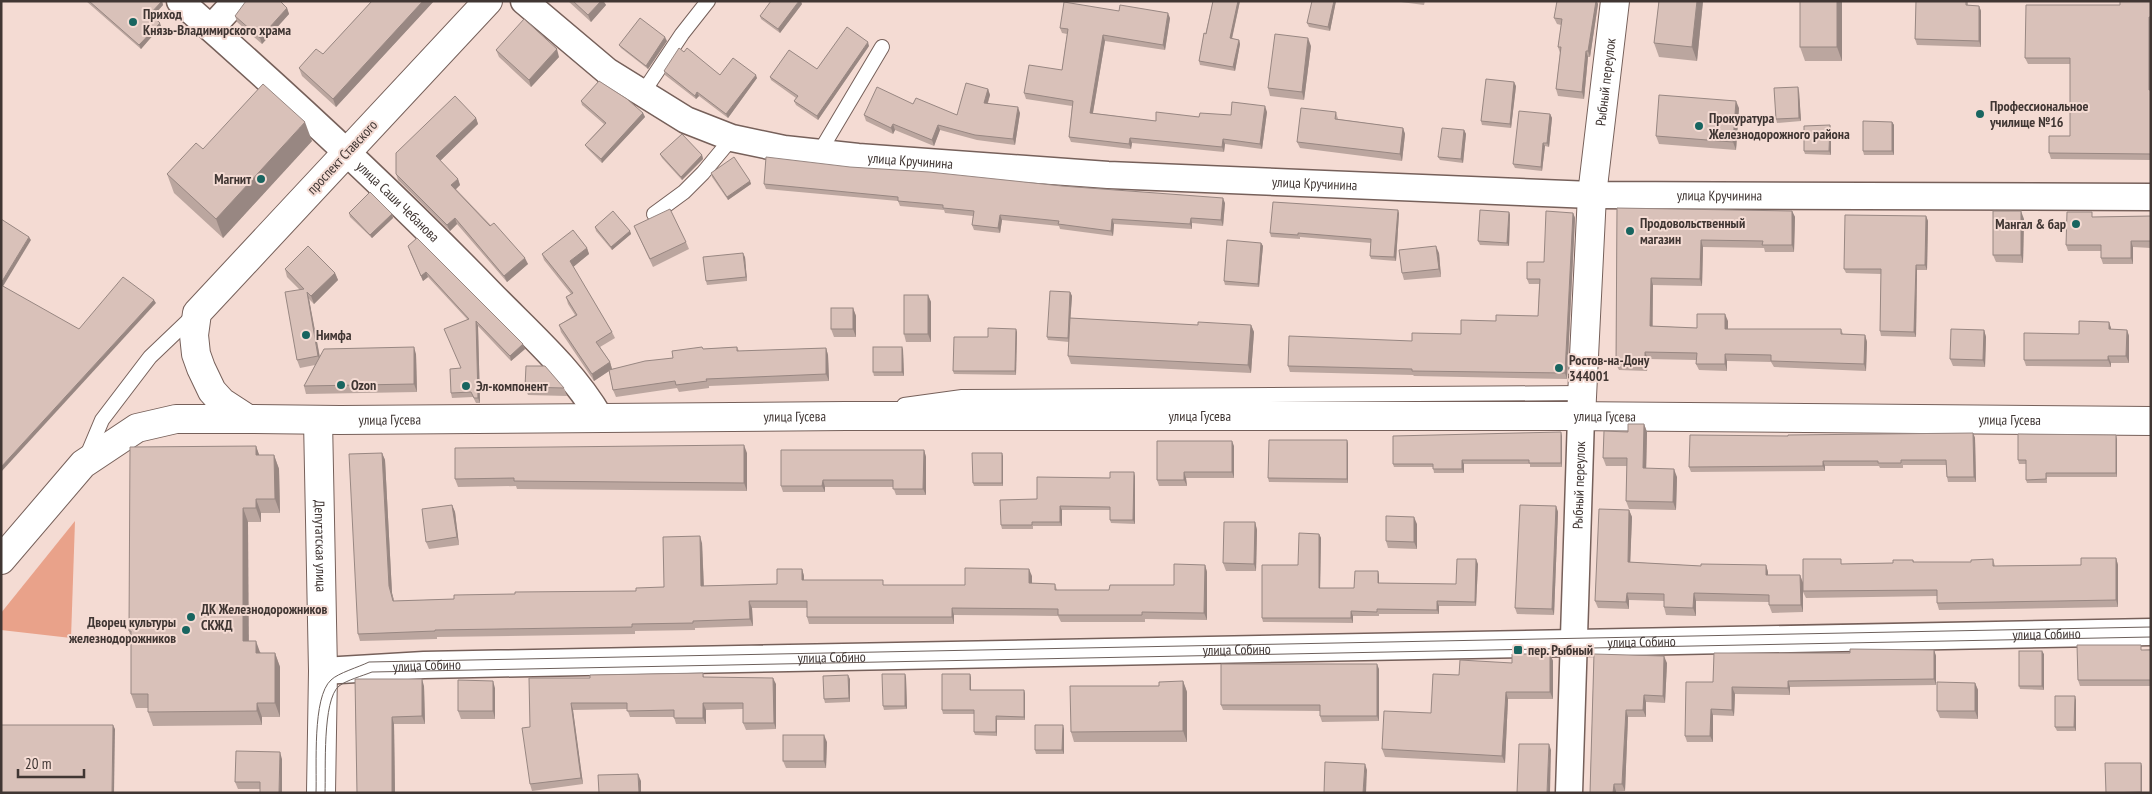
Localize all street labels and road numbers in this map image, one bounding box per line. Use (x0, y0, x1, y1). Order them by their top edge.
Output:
street label: Рыбный переулок (1591, 37, 1620, 127)
street label: проспект Ставского (303, 116, 381, 198)
street label: улица Кручинина (867, 149, 954, 173)
street label: улица Саши Чебанова (352, 157, 443, 246)
street label: улица Кручинина (1272, 173, 1358, 194)
street label: улица Кручинина (1677, 186, 1762, 205)
street label: улица Гусева (763, 407, 826, 426)
street label: улица Гусева (1168, 407, 1231, 425)
street label: улица Гусева (1573, 407, 1636, 426)
street label: улица Гусева (358, 410, 421, 429)
street label: улица Гусева (1978, 411, 2041, 429)
street label: Рыбный переулок (1568, 440, 1589, 529)
street label: Депутатская улица (311, 500, 330, 592)
street label: улица Собино (2012, 624, 2081, 644)
street label: улица Собино (1607, 632, 1676, 651)
street label: улица Собино (1202, 640, 1271, 659)
street label: улица Собино (797, 648, 866, 667)
street label: улица Собино (392, 655, 461, 676)

